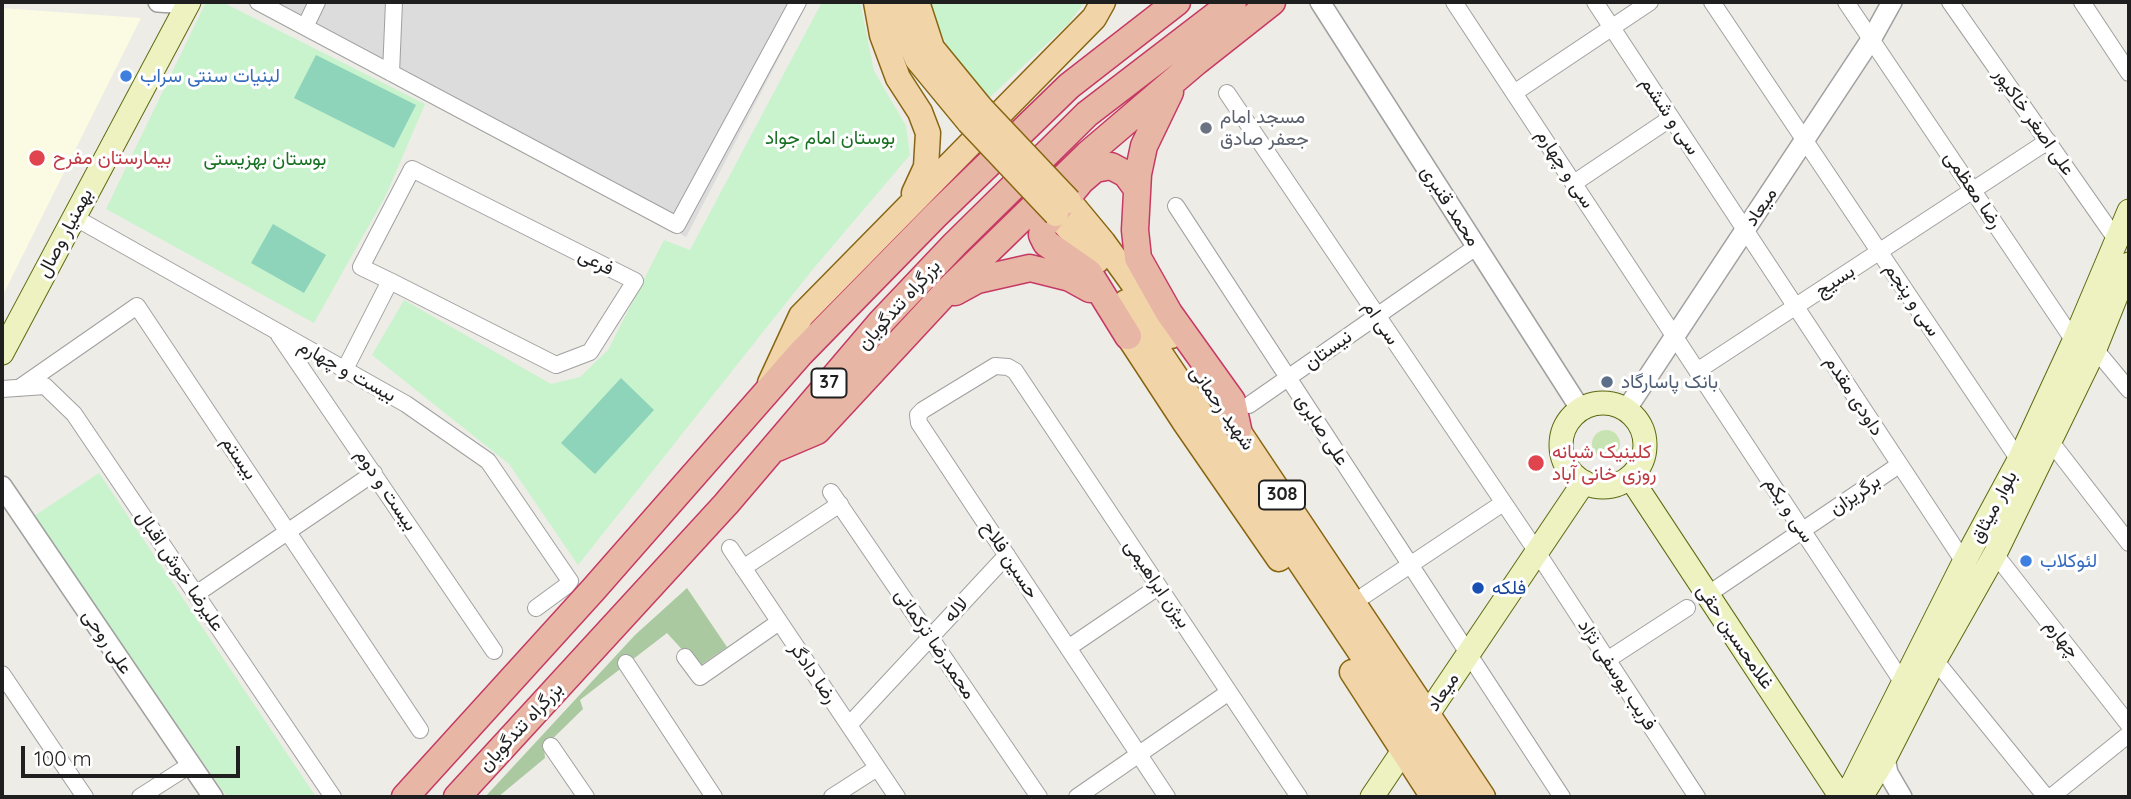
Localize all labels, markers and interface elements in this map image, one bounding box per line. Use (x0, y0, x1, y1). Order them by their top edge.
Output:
street label: علی اصغر خاکپور (1988, 64, 2080, 180)
place label: لبنیات سنتی سراب (140, 65, 280, 87)
marker: لبنیات سنتی سراب (118, 68, 134, 84)
street label: سی و ششم (1636, 73, 1704, 159)
place label: مسجد امام جعفر صادق (1220, 106, 1309, 150)
marker: مسجد امام جعفر صادق (1198, 120, 1214, 136)
street label: سی و چهارم (1531, 125, 1599, 213)
park label: بوستان امام جواد (765, 127, 895, 149)
place label: بیمارستان مفرح (53, 147, 171, 169)
street label: رضا معظمی (1939, 147, 2007, 233)
marker: بیمارستان مفرح (27, 148, 47, 168)
park label: بوستان بهزیستی (204, 148, 326, 170)
street label: محمد قنبری (1415, 161, 1485, 251)
street label: میعاد (1740, 183, 1782, 231)
street label: بهمنیار وصال (32, 185, 98, 281)
street label: فرعی (574, 243, 618, 281)
street label: بزرگراه تندگویان (853, 255, 945, 355)
street label: سی و پنجم (1879, 259, 1945, 341)
street label: بسیج (1811, 260, 1859, 302)
street label: سی ام (1358, 297, 1404, 349)
street label: نیستان (1300, 325, 1356, 375)
street label: بیست و چهارم (294, 335, 400, 407)
street label: داودی مقدم (1820, 352, 1888, 440)
street label: شهید رحمانی (1185, 361, 1259, 455)
road number: 37 (812, 368, 846, 398)
place label: بانک پاسارگاد (1621, 371, 1718, 393)
marker: بانک پاسارگاد (1599, 374, 1615, 390)
street label: علی صابری (1290, 390, 1354, 470)
street label: بیستم (216, 432, 262, 484)
place label: کلینیک شبانه روزی خانی آباد (1552, 441, 1656, 485)
street label: بیست و دوم (350, 445, 422, 535)
marker: کلینیک شبانه روزی خانی آباد (1526, 453, 1546, 473)
street label: بلوار میثاق (1965, 467, 2023, 547)
street label: برگریزان (1825, 470, 1885, 520)
street label: سی و یکم (1759, 473, 1819, 547)
road number: 308 (1259, 480, 1305, 509)
street label: علیرضا خوش اقبال (131, 506, 229, 636)
street label: حسین فلاح (976, 517, 1044, 603)
street label: بیژن ابراهیمی (1119, 535, 1195, 633)
place label: لئوکلاب (2040, 550, 2097, 572)
marker: لئوکلاب (2018, 553, 2034, 569)
place label: فلکه (1492, 577, 1526, 599)
marker: فلکه (1470, 580, 1486, 596)
street label: غلامحسین حقی (1692, 580, 1778, 694)
street label: محمدرضا ترکمانی (890, 584, 980, 704)
street label: لاله (939, 593, 973, 627)
street label: علی روحی (77, 605, 137, 679)
street label: فریب یوسفی نژاد (1573, 615, 1661, 735)
street label: چهارم (2040, 615, 2084, 663)
street label: رضا دادگر (784, 638, 842, 708)
street label: میعاد (1422, 668, 1464, 716)
street label: بزرگراه تندگویان (474, 678, 568, 776)
scale bar (24, 732, 243, 776)
text: 100 m (34, 745, 92, 771)

